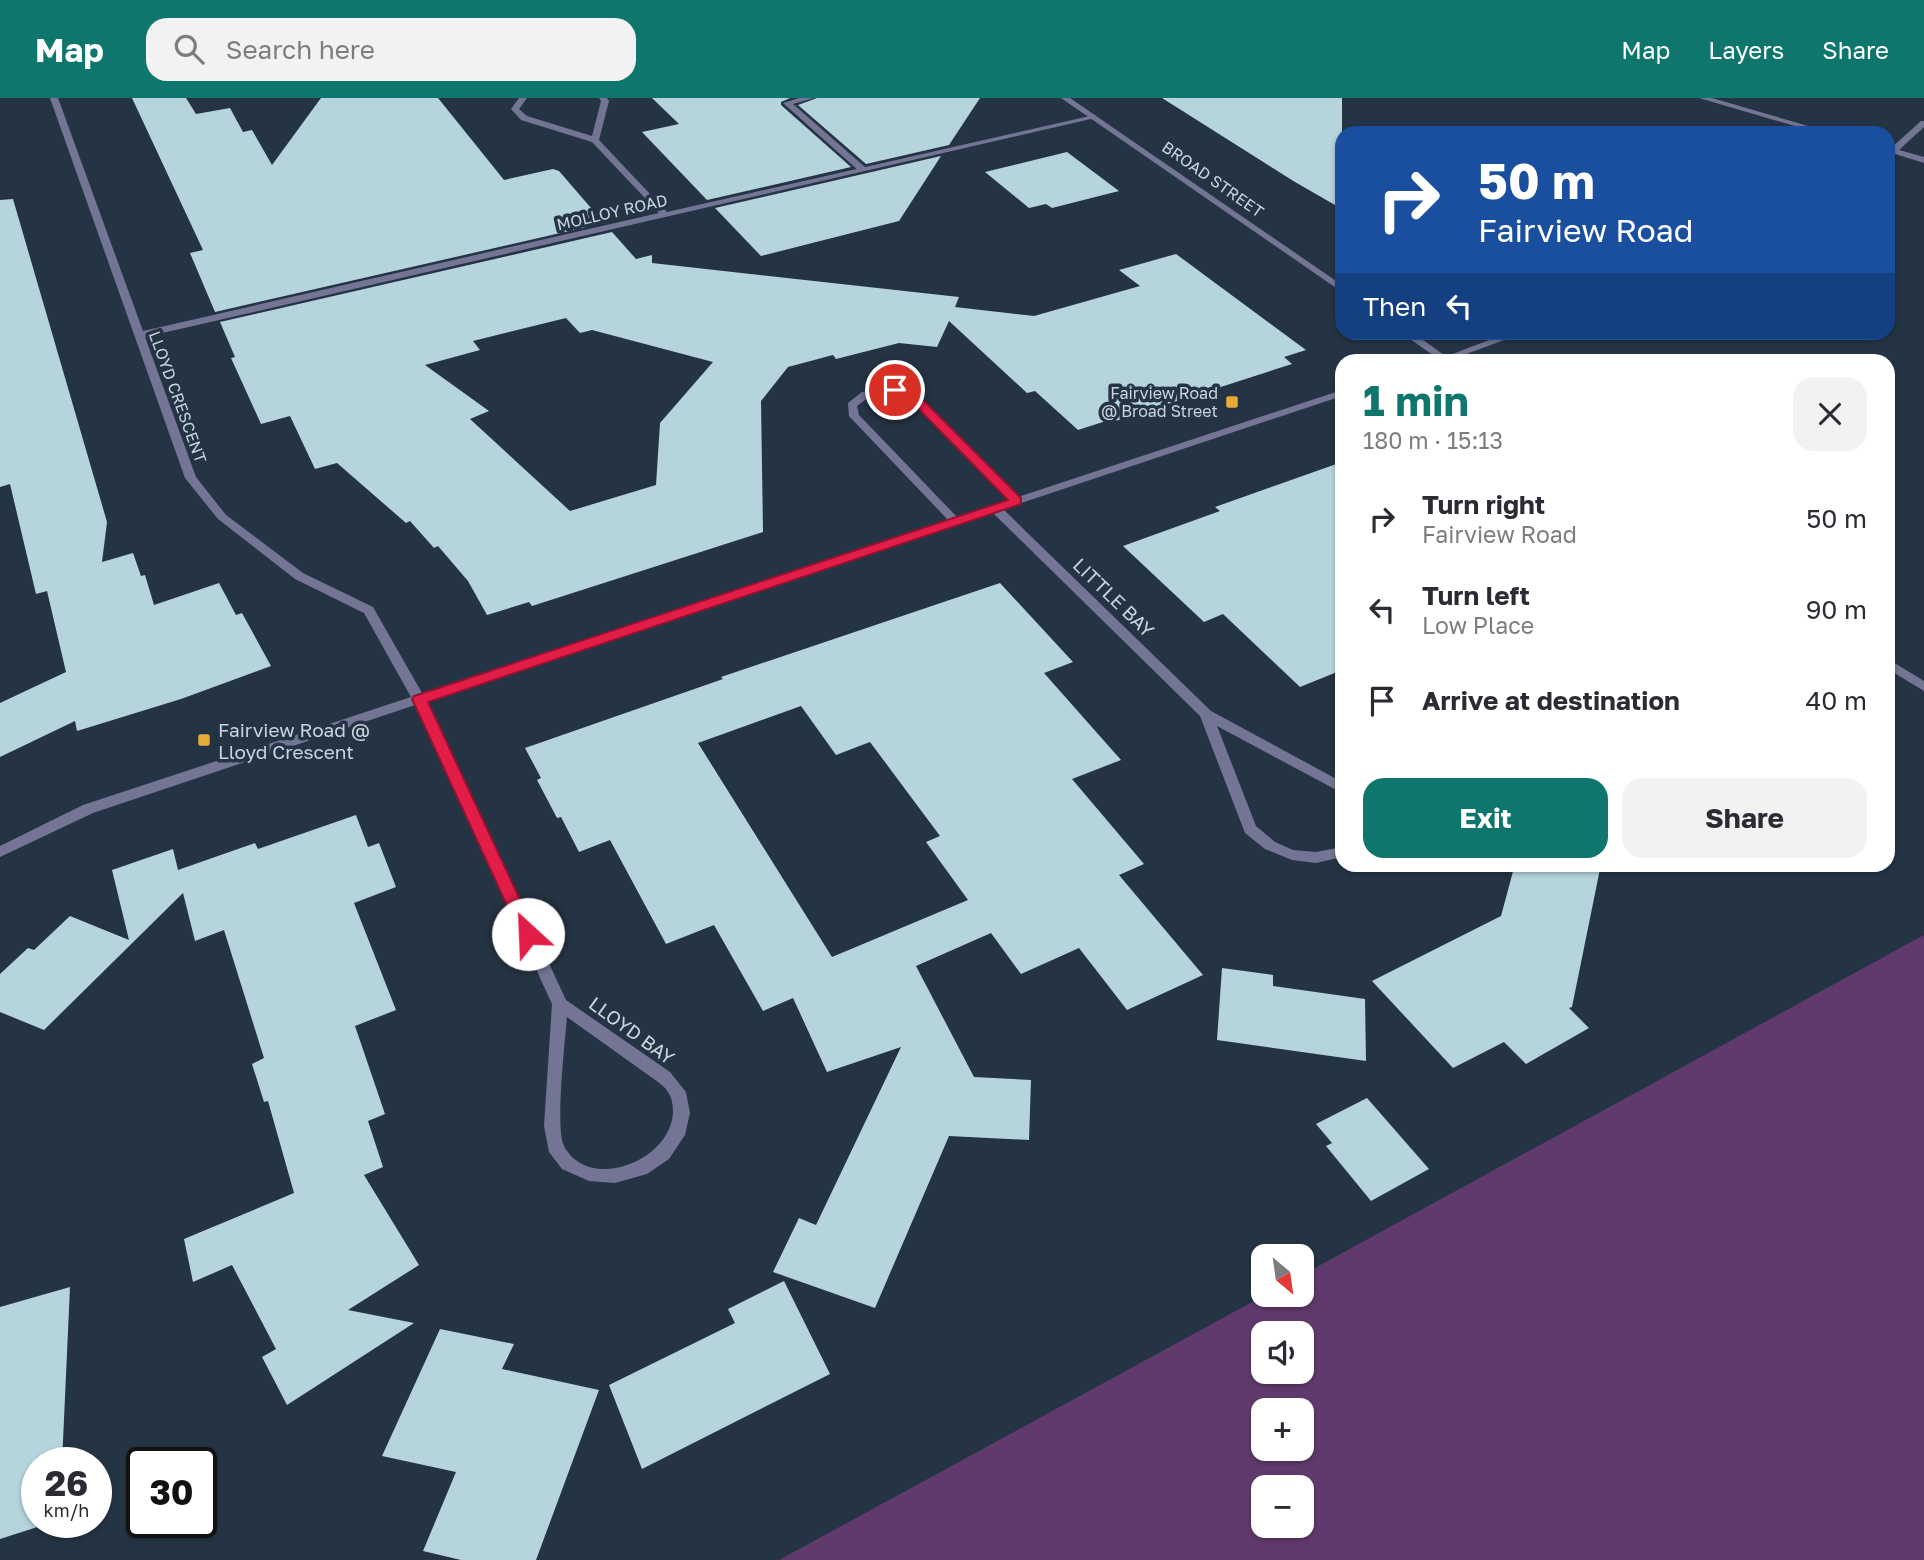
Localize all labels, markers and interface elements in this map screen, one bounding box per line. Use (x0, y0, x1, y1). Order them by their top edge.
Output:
search box (146, 18, 636, 81)
text: Map (35, 30, 104, 69)
icon: search (170, 30, 208, 68)
text: Search here (226, 34, 375, 65)
text: Map (1621, 35, 1670, 64)
text: Layers (1708, 35, 1784, 64)
text: Share (1822, 35, 1889, 64)
street label: BROAD STREET (1158, 137, 1268, 222)
text: 50 m (1478, 151, 1595, 210)
icon: right (1363, 154, 1454, 245)
street label: MOLLOY ROAD (555, 190, 669, 234)
text: Fairview Road (1478, 211, 1694, 249)
icon: left (1440, 287, 1478, 325)
text: Then (1363, 291, 1426, 322)
street label: LLOYD CRESCENT (145, 328, 211, 466)
pin (865, 360, 925, 420)
icon: arrive (876, 371, 914, 409)
text: 1 min (1363, 375, 1469, 425)
button: close (1793, 377, 1867, 451)
place label: Fairview Road @ Broad Street (1101, 383, 1218, 421)
marker: Fairview Road @ Broad Street (1224, 394, 1240, 410)
text: 180 m · 15:13 (1363, 426, 1503, 454)
text: Turn right (1422, 489, 1545, 520)
icon: right (1363, 500, 1401, 538)
text: 50 m (1806, 503, 1867, 534)
text: Fairview Road (1422, 520, 1577, 548)
street label: LITTLE BAY (1069, 553, 1159, 641)
text: Turn left (1422, 580, 1530, 611)
icon: left (1363, 591, 1401, 629)
text: 90 m (1806, 594, 1867, 625)
text: Low Place (1422, 611, 1534, 639)
icon: arrive (1363, 682, 1401, 720)
text: Arrive at destination (1422, 685, 1680, 716)
text: 40 m (1806, 685, 1867, 716)
place label: Fairview Road @ Lloyd Crescent (218, 718, 370, 763)
marker: Fairview Road @ Lloyd Crescent (196, 732, 212, 748)
button: Exit (1363, 778, 1608, 858)
button: Share (1622, 778, 1867, 858)
position arrow (491, 897, 565, 971)
street label: LLOYD BAY (585, 991, 679, 1069)
north arrow (1251, 1244, 1314, 1307)
map controls (1251, 1244, 1314, 1538)
button: sound (1251, 1321, 1314, 1384)
button: + (1251, 1398, 1314, 1461)
speed limit sign: 30 (126, 1447, 217, 1538)
text: 26 (45, 1462, 88, 1504)
button: − (1251, 1475, 1314, 1538)
text: km/h (44, 1499, 89, 1521)

